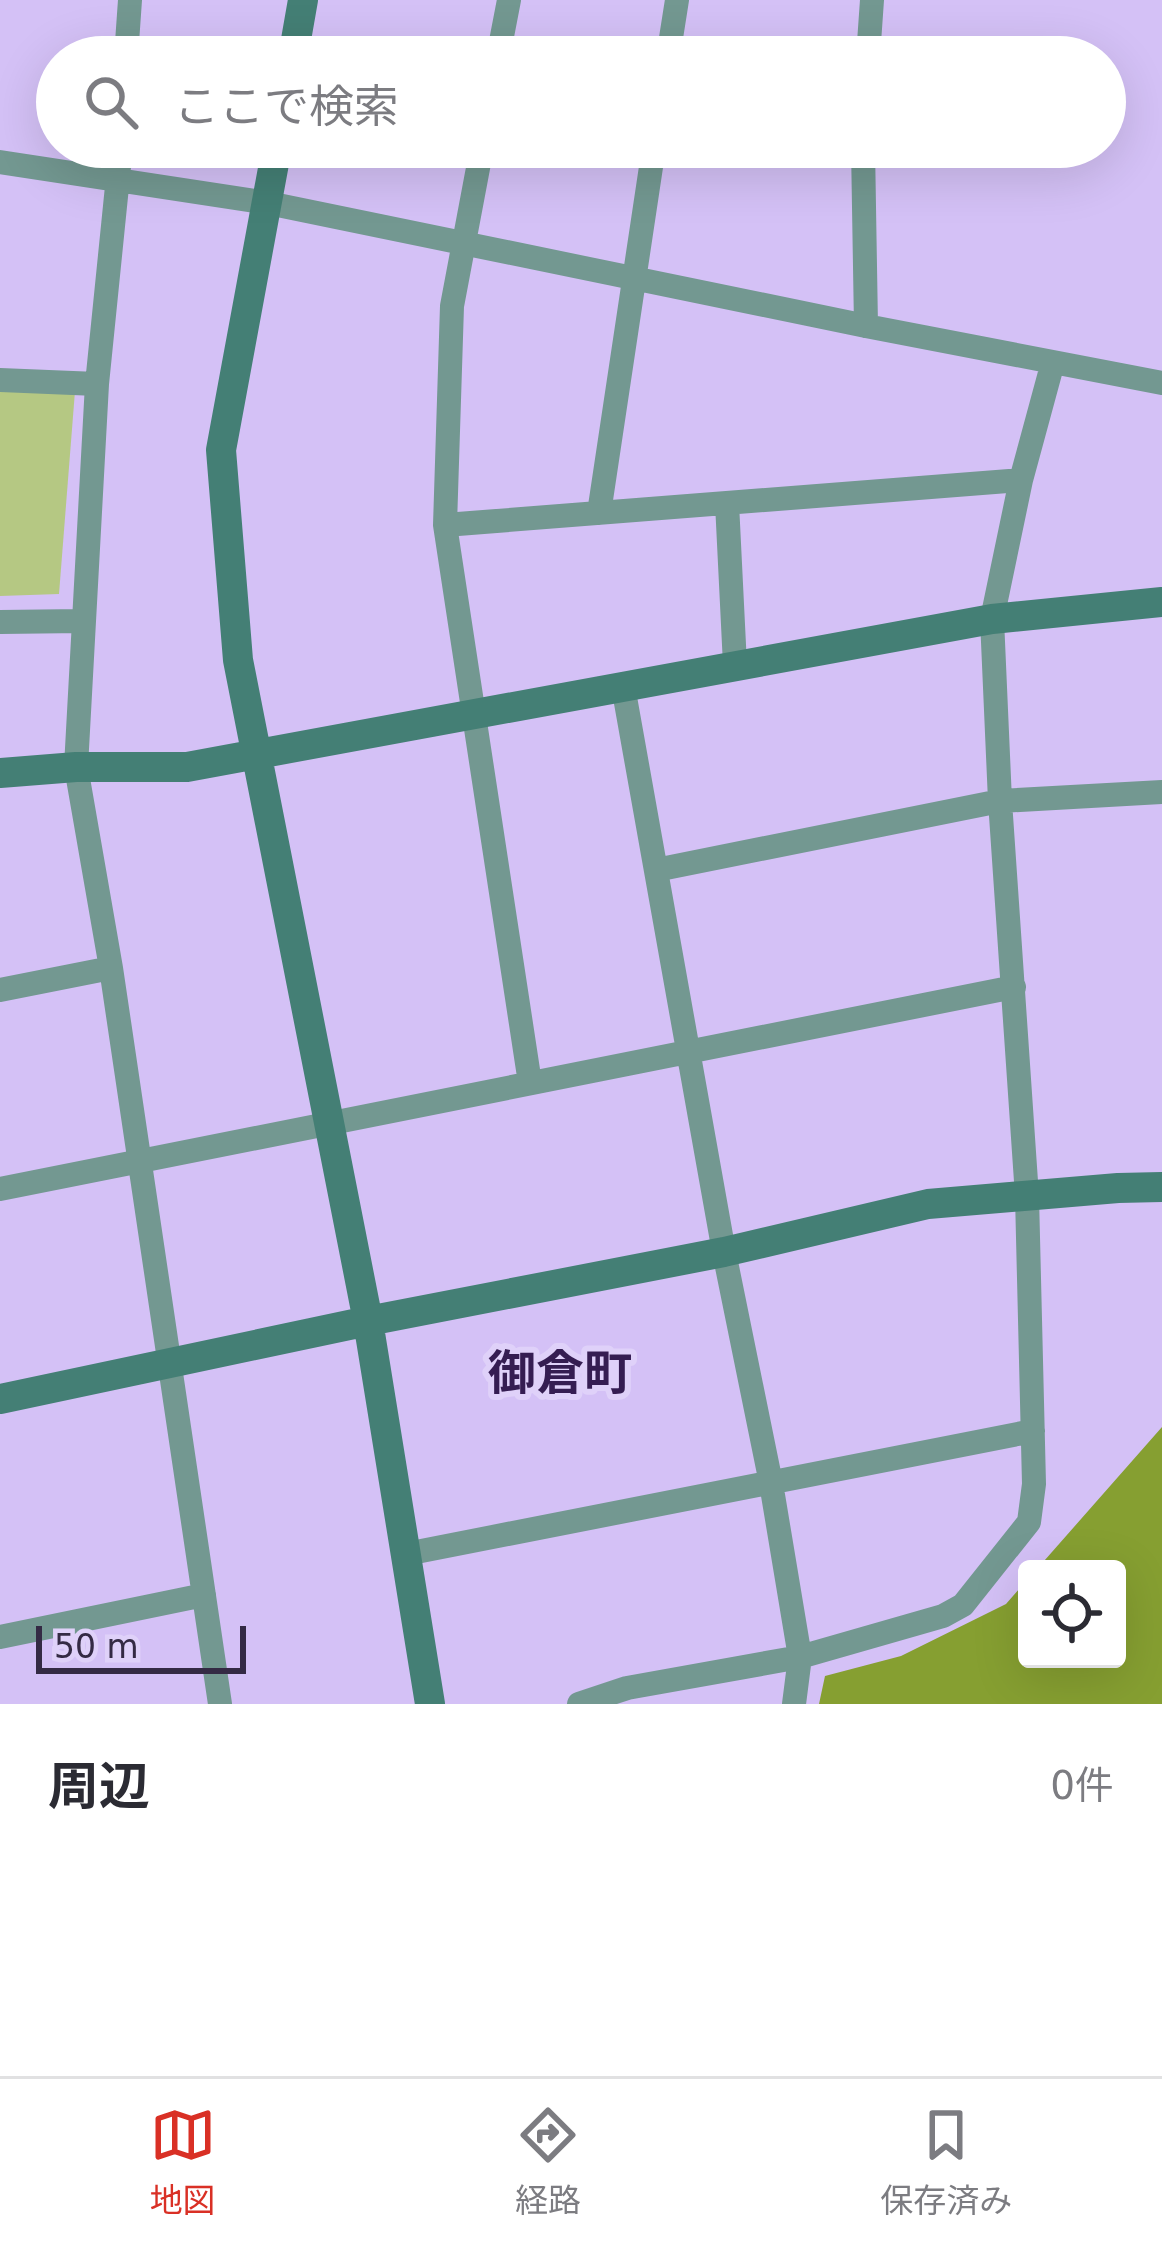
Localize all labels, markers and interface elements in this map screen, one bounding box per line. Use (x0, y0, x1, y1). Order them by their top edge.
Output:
search box (36, 36, 1126, 168)
icon: search (78, 69, 144, 135)
text: ここで検索 (174, 80, 399, 133)
district label: 御倉町 (488, 1345, 632, 1401)
map controls (1018, 1560, 1126, 1668)
button: locate (1018, 1560, 1126, 1668)
scale bar (36, 1620, 246, 1673)
text: 50 m (54, 1627, 139, 1666)
text: 周辺 (48, 1757, 150, 1816)
text: 0件 (1050, 1763, 1114, 1808)
tab: 地図 (150, 2102, 216, 2222)
tab: 経路 (515, 2102, 581, 2222)
tab: 保存済み (880, 2102, 1012, 2222)

